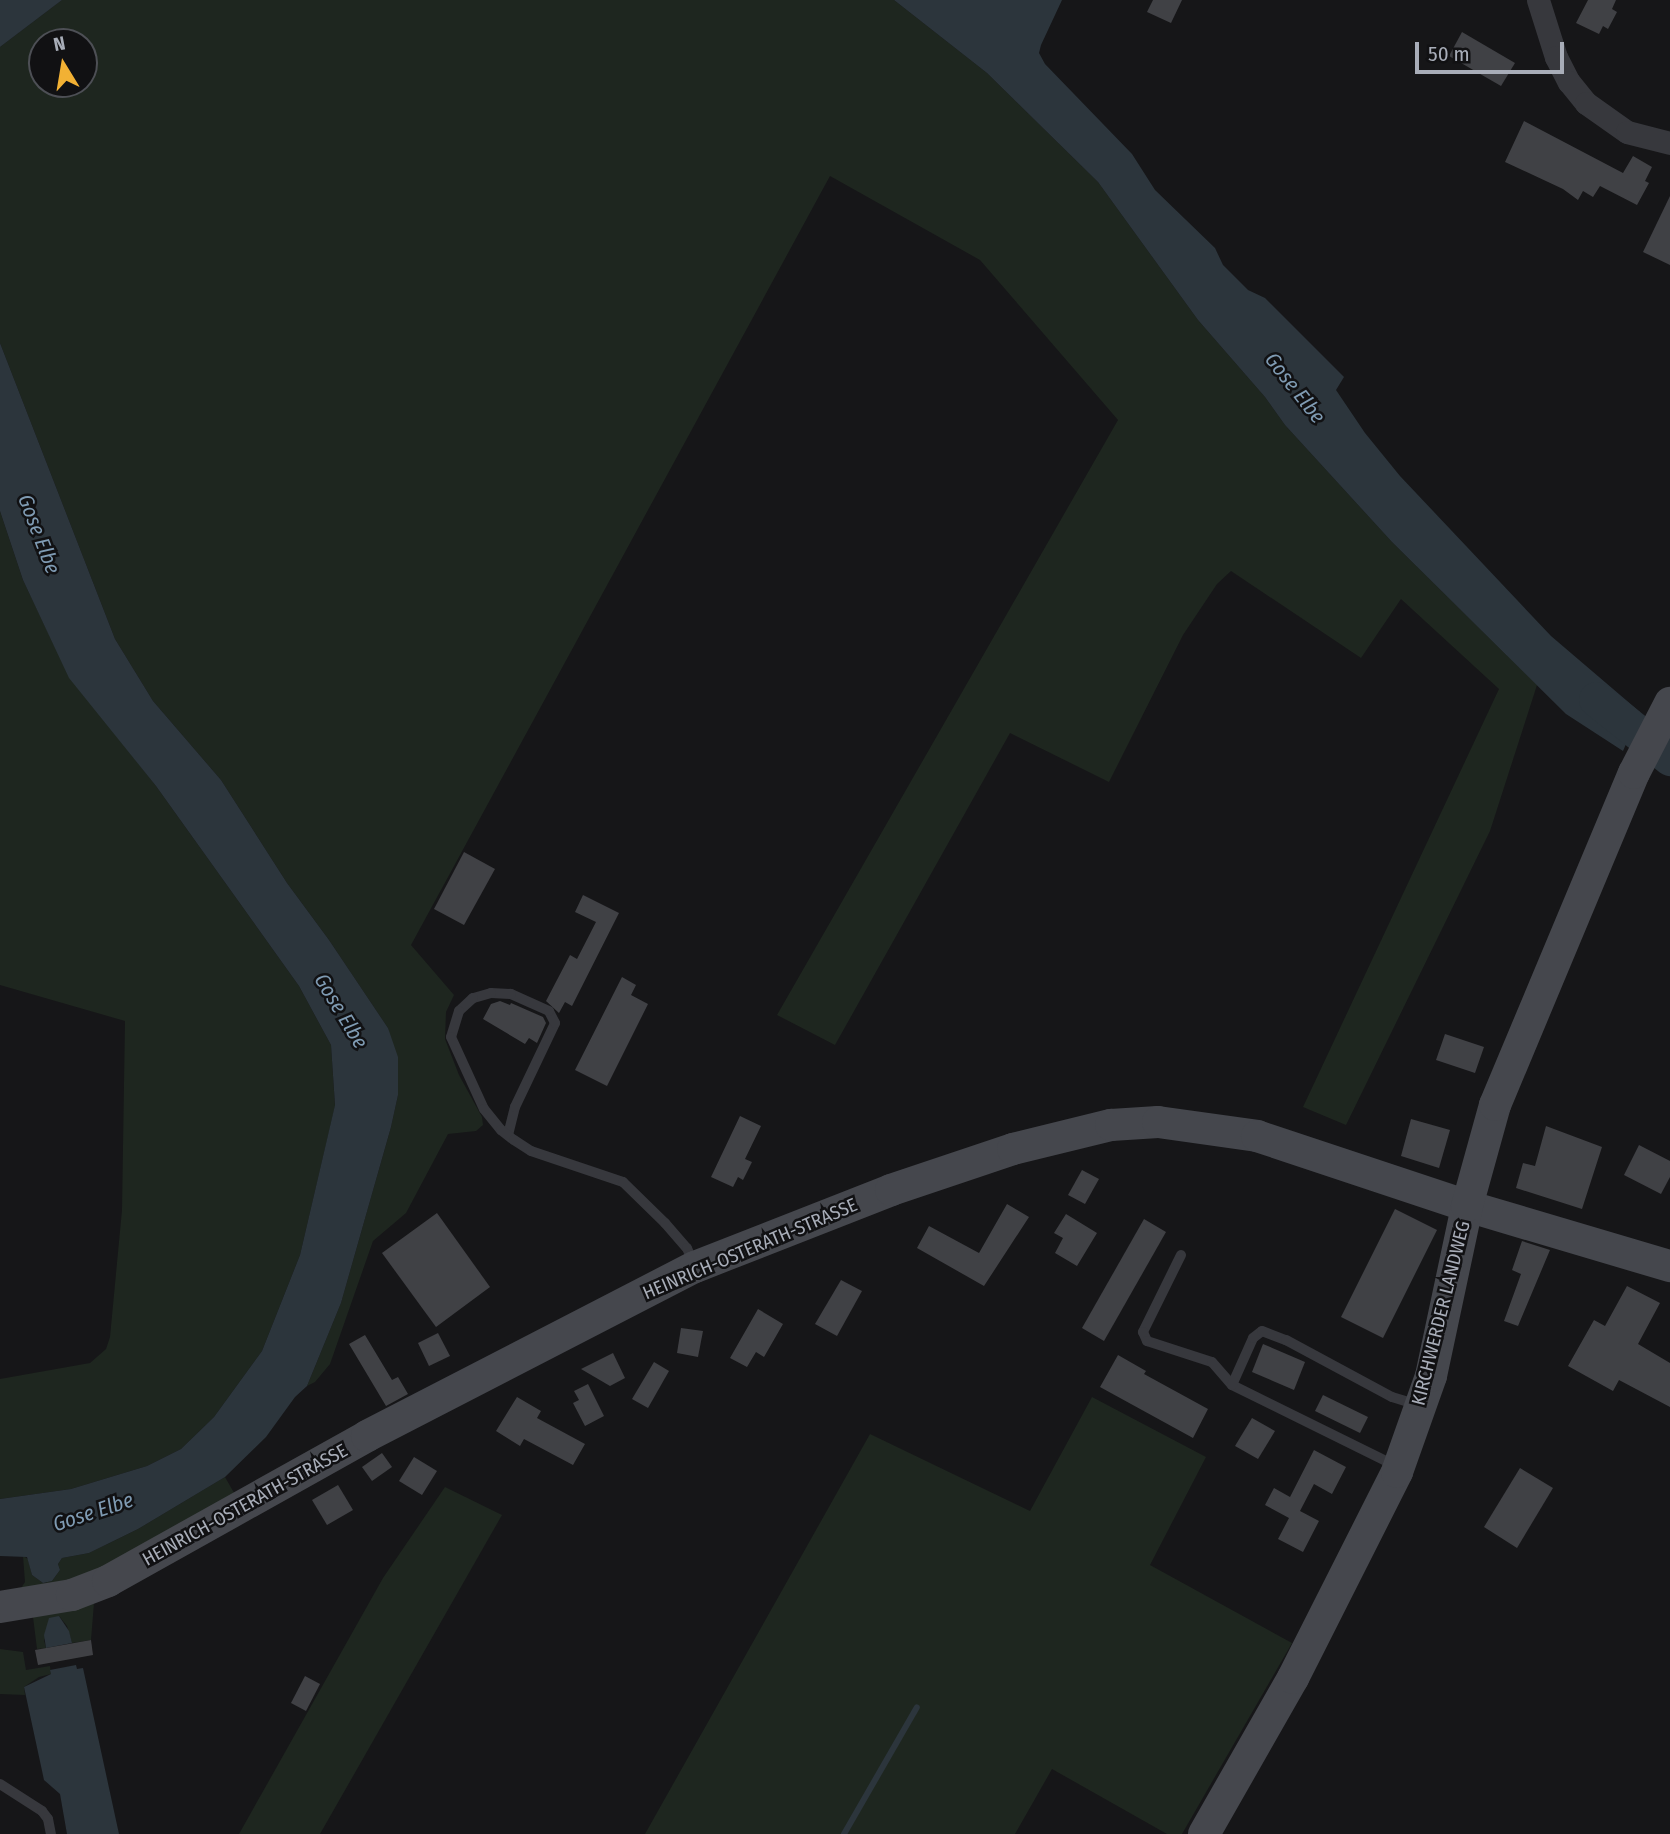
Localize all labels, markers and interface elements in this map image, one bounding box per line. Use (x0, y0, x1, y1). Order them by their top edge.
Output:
north arrow (28, 28, 98, 98)
scale bar (1418, 28, 1567, 72)
text: N (51, 31, 67, 56)
text: 50 m (1428, 41, 1470, 67)
water label: Gose Elbe (1260, 348, 1330, 428)
water label: Gose Elbe (12, 491, 66, 577)
water label: Gose Elbe (309, 969, 373, 1053)
street label: HEINRICH-OSTERATH-STRASSE (639, 1193, 861, 1305)
street label: KIRCHWERDER LANDWEG (1407, 1218, 1475, 1408)
street label: HEINRICH-OSTERATH-STRASSE (139, 1439, 351, 1571)
water label: Gose Elbe (50, 1487, 136, 1537)

